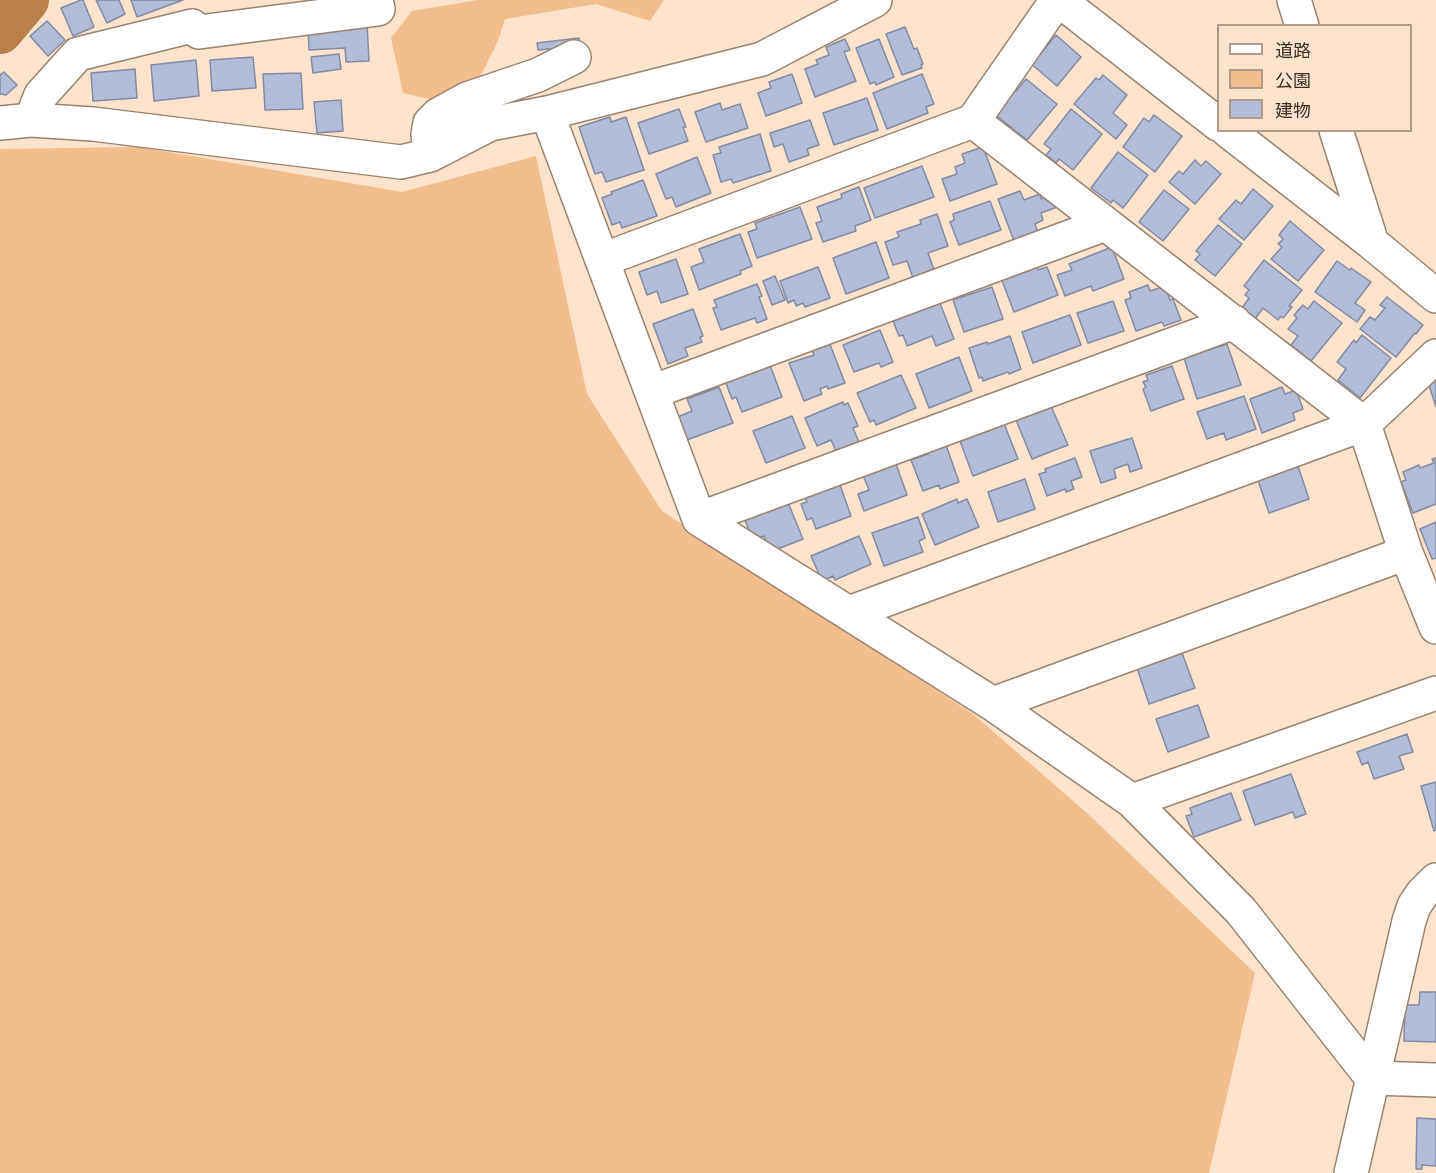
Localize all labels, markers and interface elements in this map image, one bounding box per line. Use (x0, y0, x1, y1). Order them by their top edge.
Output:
legend (1217, 24, 1412, 132)
text: 道路 (1275, 39, 1311, 61)
text: 公園 (1275, 69, 1311, 91)
text: 建物 (1275, 99, 1311, 121)

